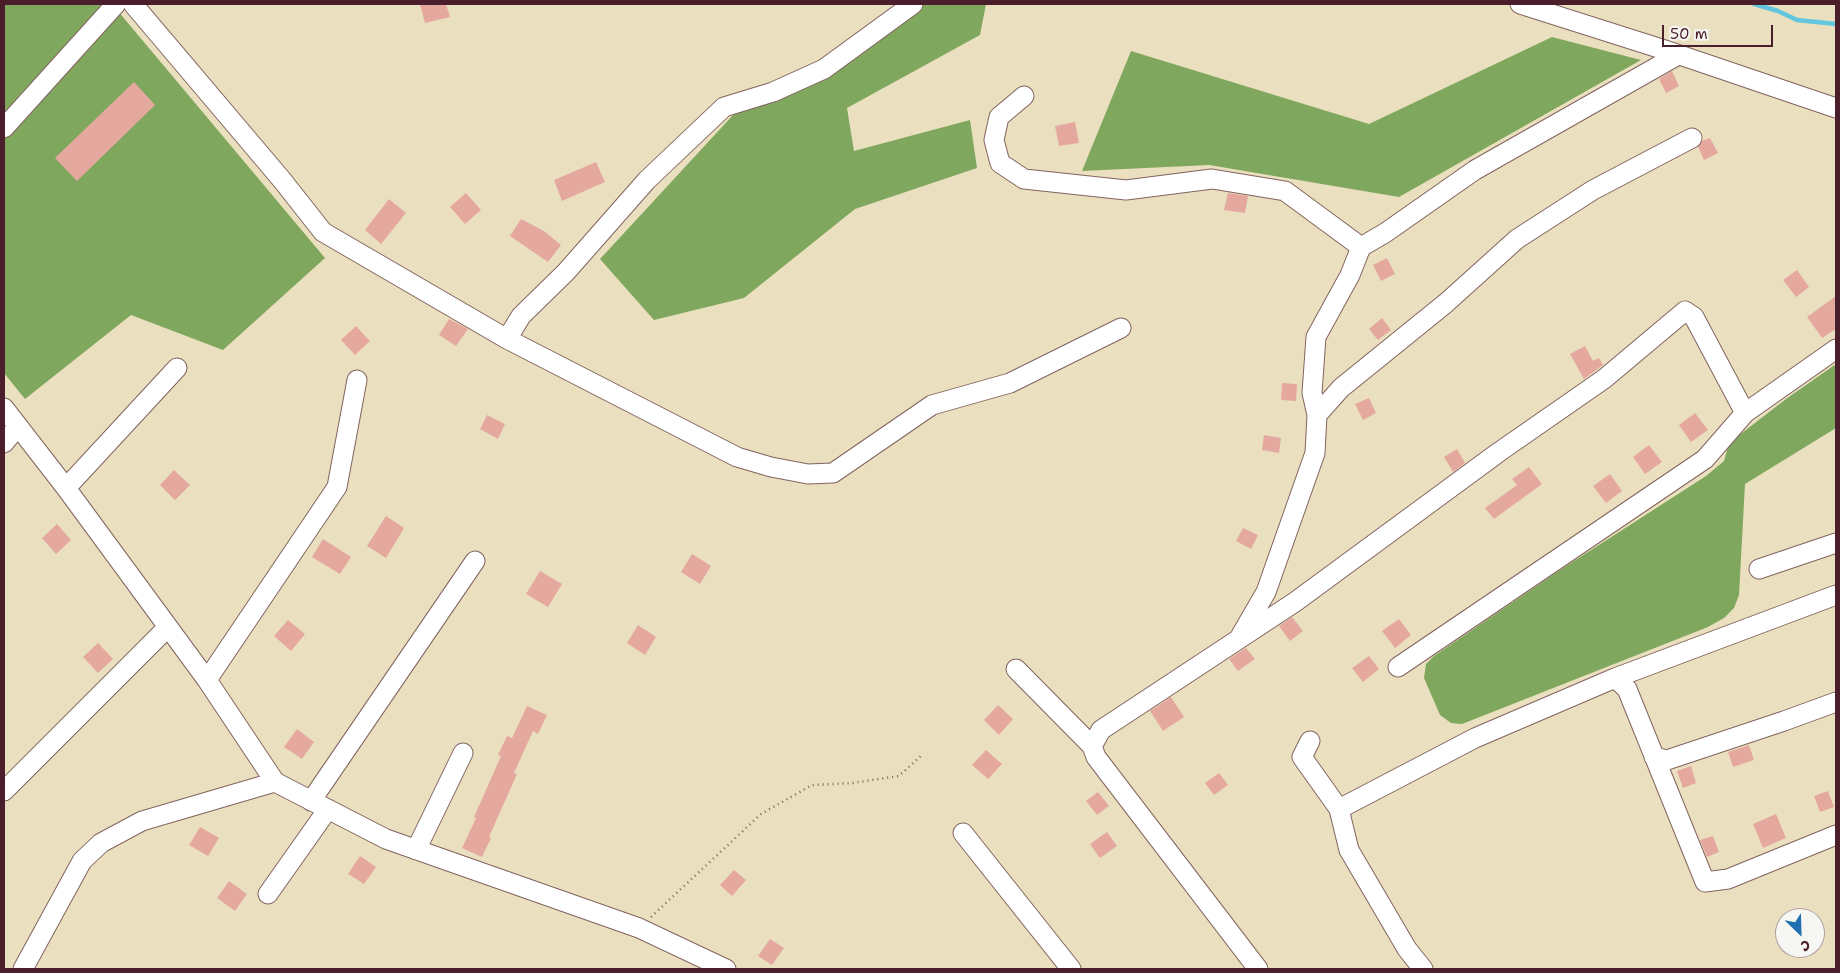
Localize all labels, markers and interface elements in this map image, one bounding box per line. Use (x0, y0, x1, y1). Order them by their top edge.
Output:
scale bar (1665, 15, 1776, 47)
text: 50 m (1670, 24, 1708, 44)
north arrow (1775, 908, 1825, 958)
text: С (1798, 936, 1813, 956)

